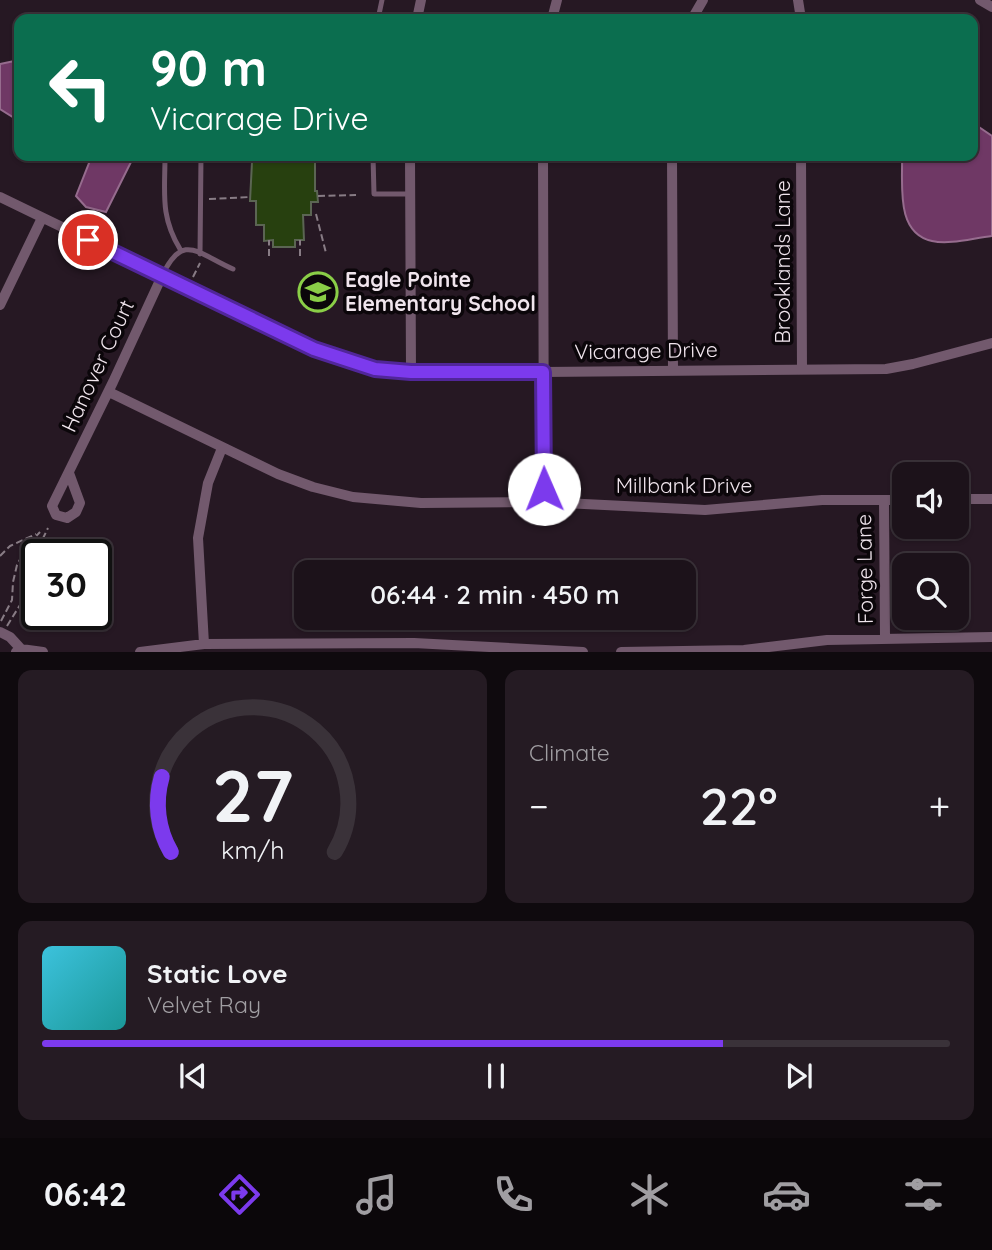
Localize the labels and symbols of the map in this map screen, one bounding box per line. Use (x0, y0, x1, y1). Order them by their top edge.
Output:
street label: Brooklands Lane (769, 180, 795, 344)
pin (58, 210, 118, 270)
place label: Eagle Pointe Elementary School (345, 266, 536, 316)
school or university icon: Eagle Pointe Elementary School (297, 271, 339, 313)
street label: Hanover Court (55, 295, 139, 436)
street label: Vicarage Drive (574, 336, 718, 364)
position arrow (507, 452, 581, 526)
street label: Millbank Drive (616, 472, 752, 498)
street label: Forge Lane (850, 514, 878, 624)
speed limit sign: 30 (21, 539, 112, 630)

